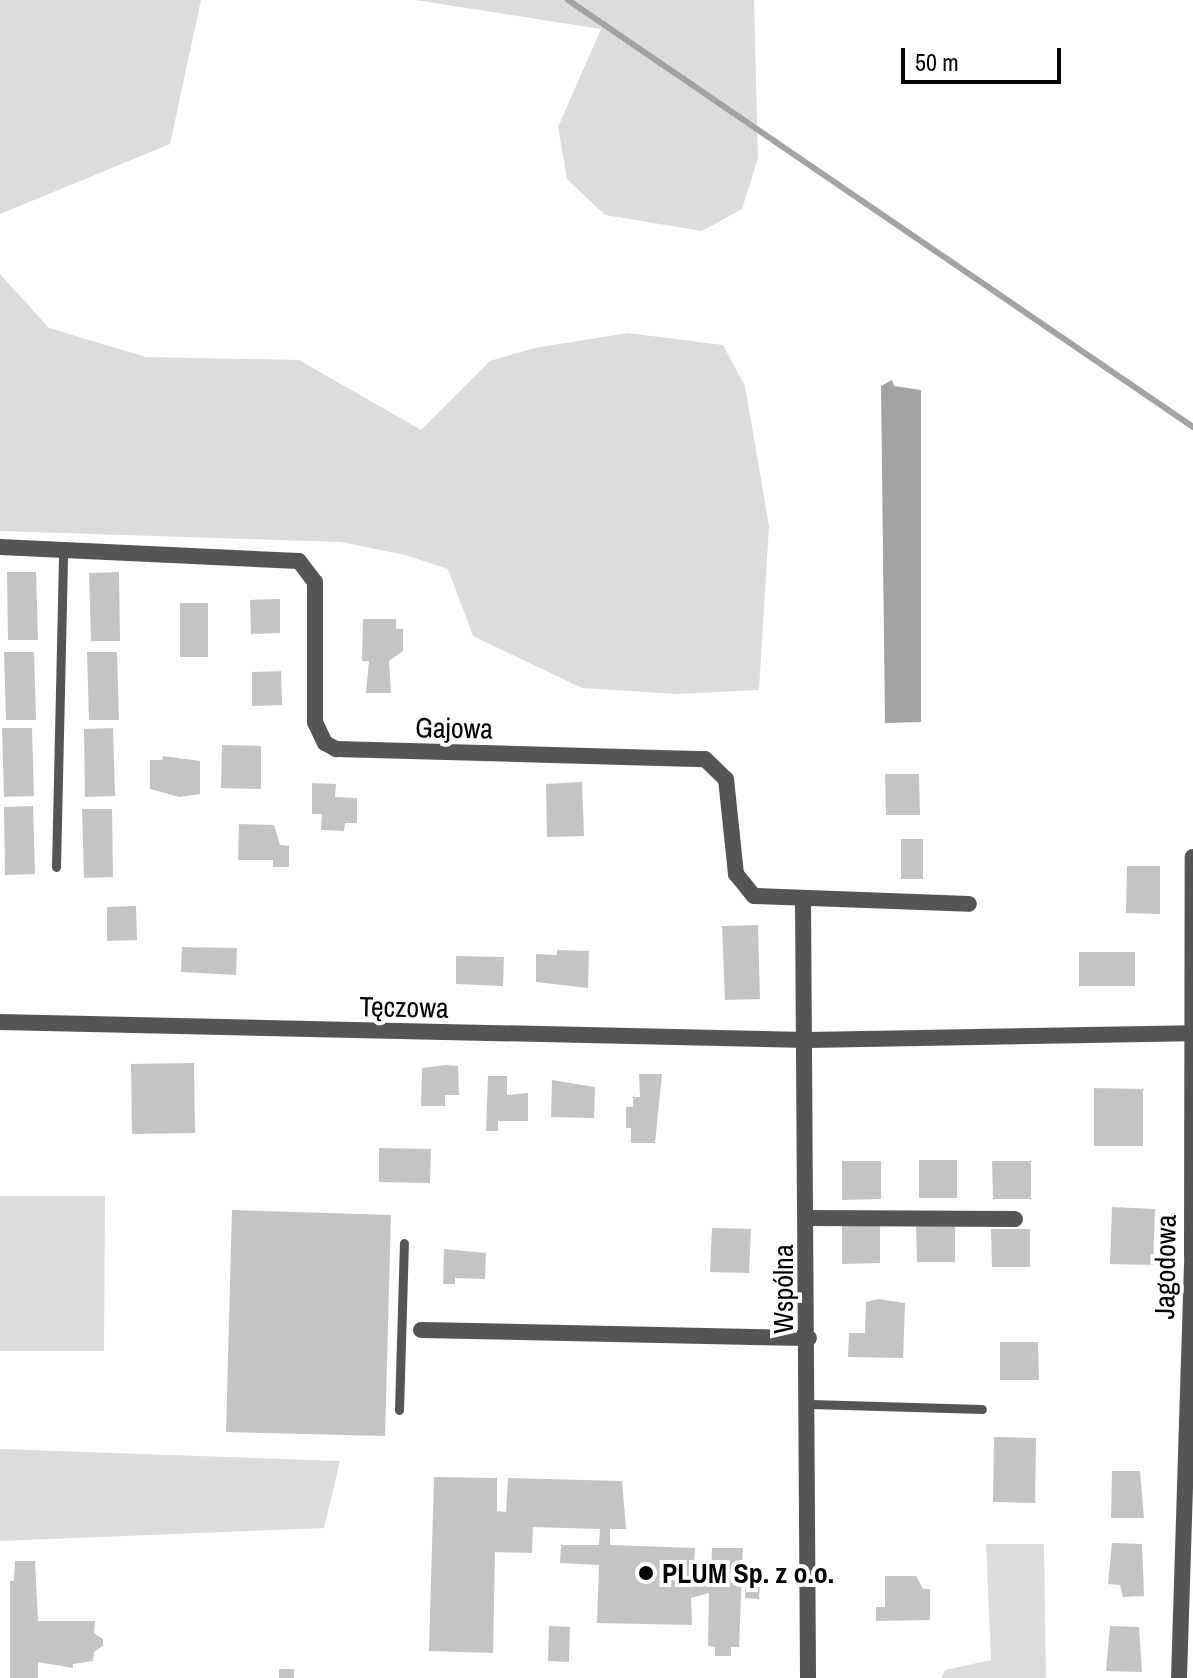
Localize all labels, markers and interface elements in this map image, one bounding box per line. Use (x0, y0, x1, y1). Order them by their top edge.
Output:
scale bar (905, 32, 1065, 82)
text: 50 m (915, 46, 959, 78)
street label: Gajowa (415, 711, 493, 745)
street label: Tęczowa (359, 989, 449, 1025)
street label: Jagodowa (1147, 1214, 1183, 1320)
street label: Wspólna (766, 1244, 800, 1334)
place label: PLUM Sp. z o.o. (662, 1556, 834, 1590)
marker: PLUM Sp. z o.o. (637, 1564, 655, 1582)

